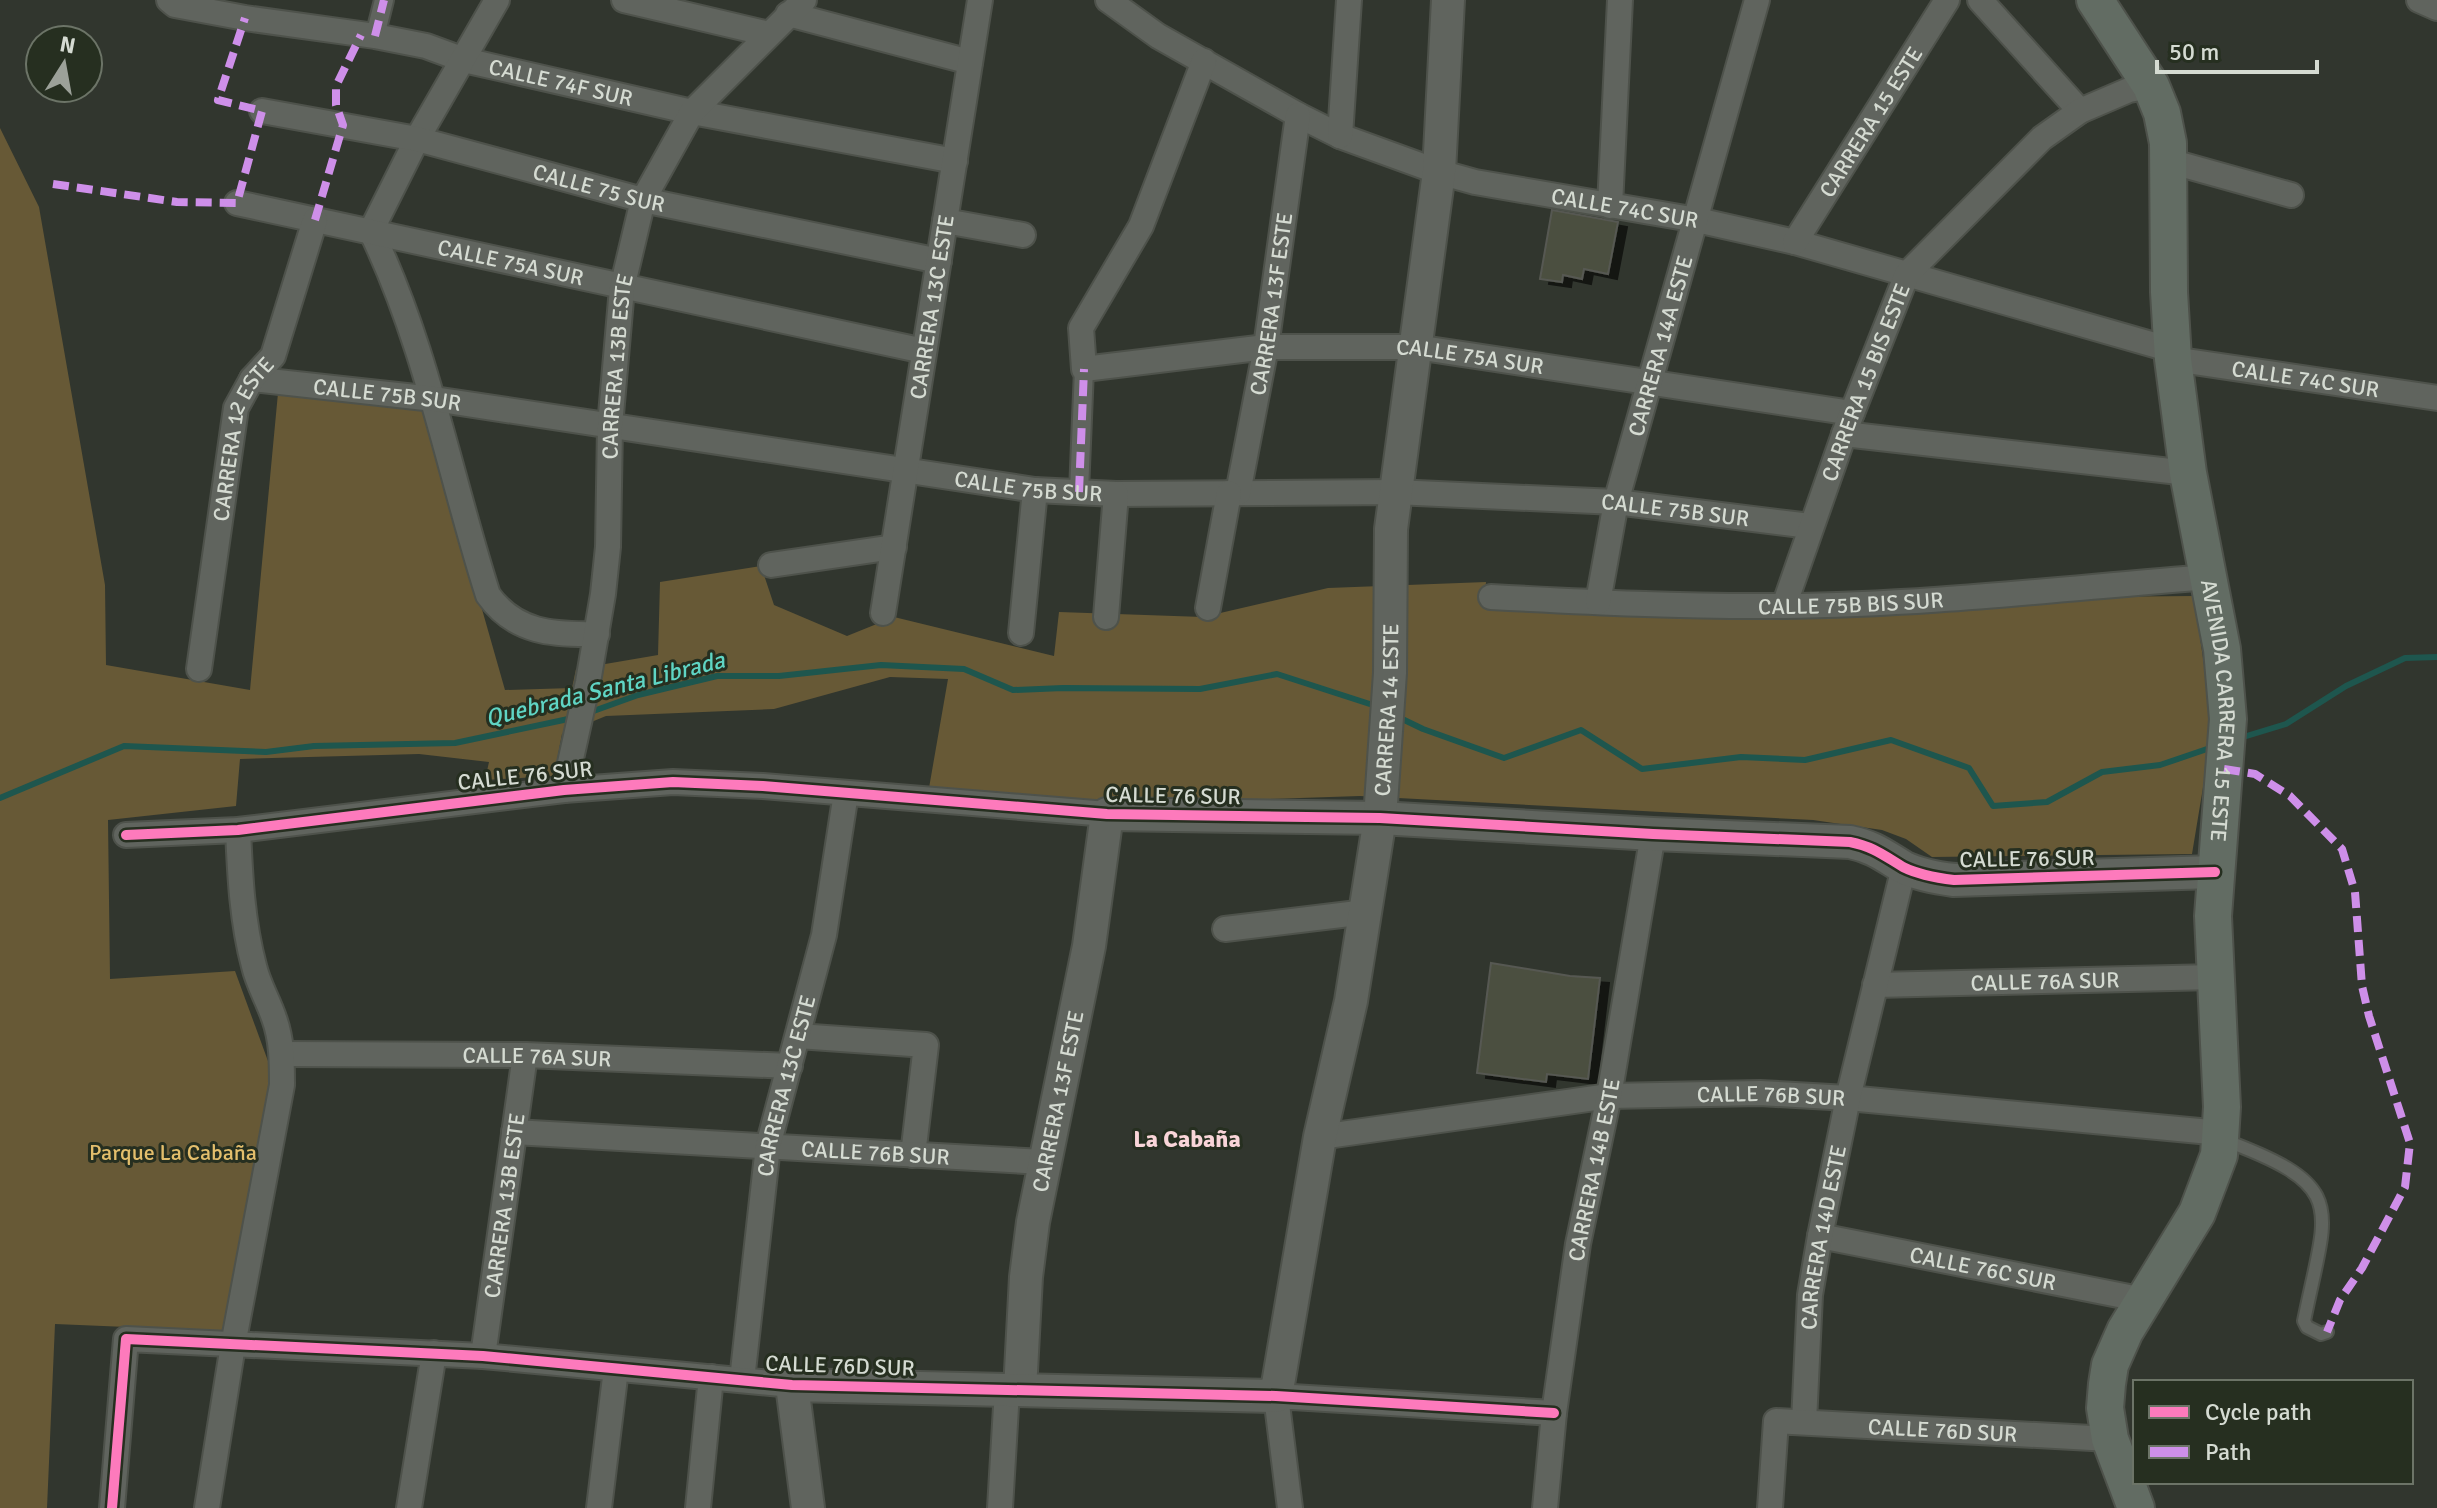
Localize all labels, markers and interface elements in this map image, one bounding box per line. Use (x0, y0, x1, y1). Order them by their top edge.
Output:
north arrow (24, 24, 104, 104)
scale bar (2157, 24, 2317, 74)
text: N (58, 30, 78, 60)
text: 50 m (2169, 37, 2219, 67)
street label: CARRERA 15 ESTE (1813, 42, 1928, 203)
street label: CALLE 74F SUR (486, 53, 635, 112)
street label: CALLE 75 SUR (530, 158, 667, 218)
street label: CALLE 74C SUR (1549, 182, 1700, 234)
street label: CARRERA 13F ESTE (1244, 211, 1298, 398)
street label: CARRERA 13C ESTE (904, 213, 960, 401)
street label: CALLE 75A SUR (435, 234, 586, 291)
street label: CARRERA 14A ESTE (1622, 252, 1699, 439)
street label: CARRERA 13B ESTE (596, 271, 639, 460)
street label: CARRERA 15 BIS ESTE (1816, 280, 1916, 485)
street label: CALLE 75A SUR (1396, 333, 1546, 380)
street label: CARRERA 12 ESTE (207, 351, 280, 523)
street label: CALLE 74C SUR (2230, 355, 2381, 403)
street label: CALLE 75B SUR (312, 373, 463, 417)
street label: CALLE 75B SUR (953, 465, 1103, 507)
street label: CALLE 75B SUR (1601, 488, 1751, 532)
street label: AVENIDA CARRERA 15 ESTE (2195, 577, 2241, 843)
street label: CALLE 75B BIS SUR (1758, 586, 1944, 620)
street label: CARRERA 14 ESTE (1369, 623, 1404, 797)
water label: Quebrada Santa Librada (482, 645, 729, 733)
street label: CALLE 76 SUR (456, 755, 594, 796)
street label: CALLE 76 SUR (1105, 781, 1241, 810)
street label: CALLE 76 SUR (1959, 844, 2095, 873)
street label: CALLE 76A SUR (1970, 966, 2120, 997)
street label: CARRERA 13C ESTE (752, 992, 821, 1178)
street label: CARRERA 13F ESTE (1026, 1008, 1090, 1194)
street label: CALLE 76A SUR (463, 1042, 612, 1073)
street label: CARRERA 14B ESTE (1563, 1076, 1626, 1263)
street label: CALLE 76B SUR (1696, 1080, 1846, 1112)
street label: CARRERA 13B ESTE (478, 1111, 531, 1300)
district label: La Cabaña (1133, 1124, 1241, 1154)
street label: CALLE 76B SUR (800, 1135, 950, 1171)
park label: Parque La Cabaña (89, 1139, 257, 1166)
street label: CARRERA 14D ESTE (1795, 1143, 1852, 1330)
street label: CALLE 76C SUR (1907, 1241, 2058, 1296)
street label: CALLE 76D SUR (765, 1349, 915, 1382)
legend (2133, 1380, 2413, 1484)
text: Cycle path (2205, 1397, 2312, 1427)
street label: CALLE 76D SUR (1867, 1413, 2018, 1448)
text: Path (2205, 1437, 2251, 1467)

